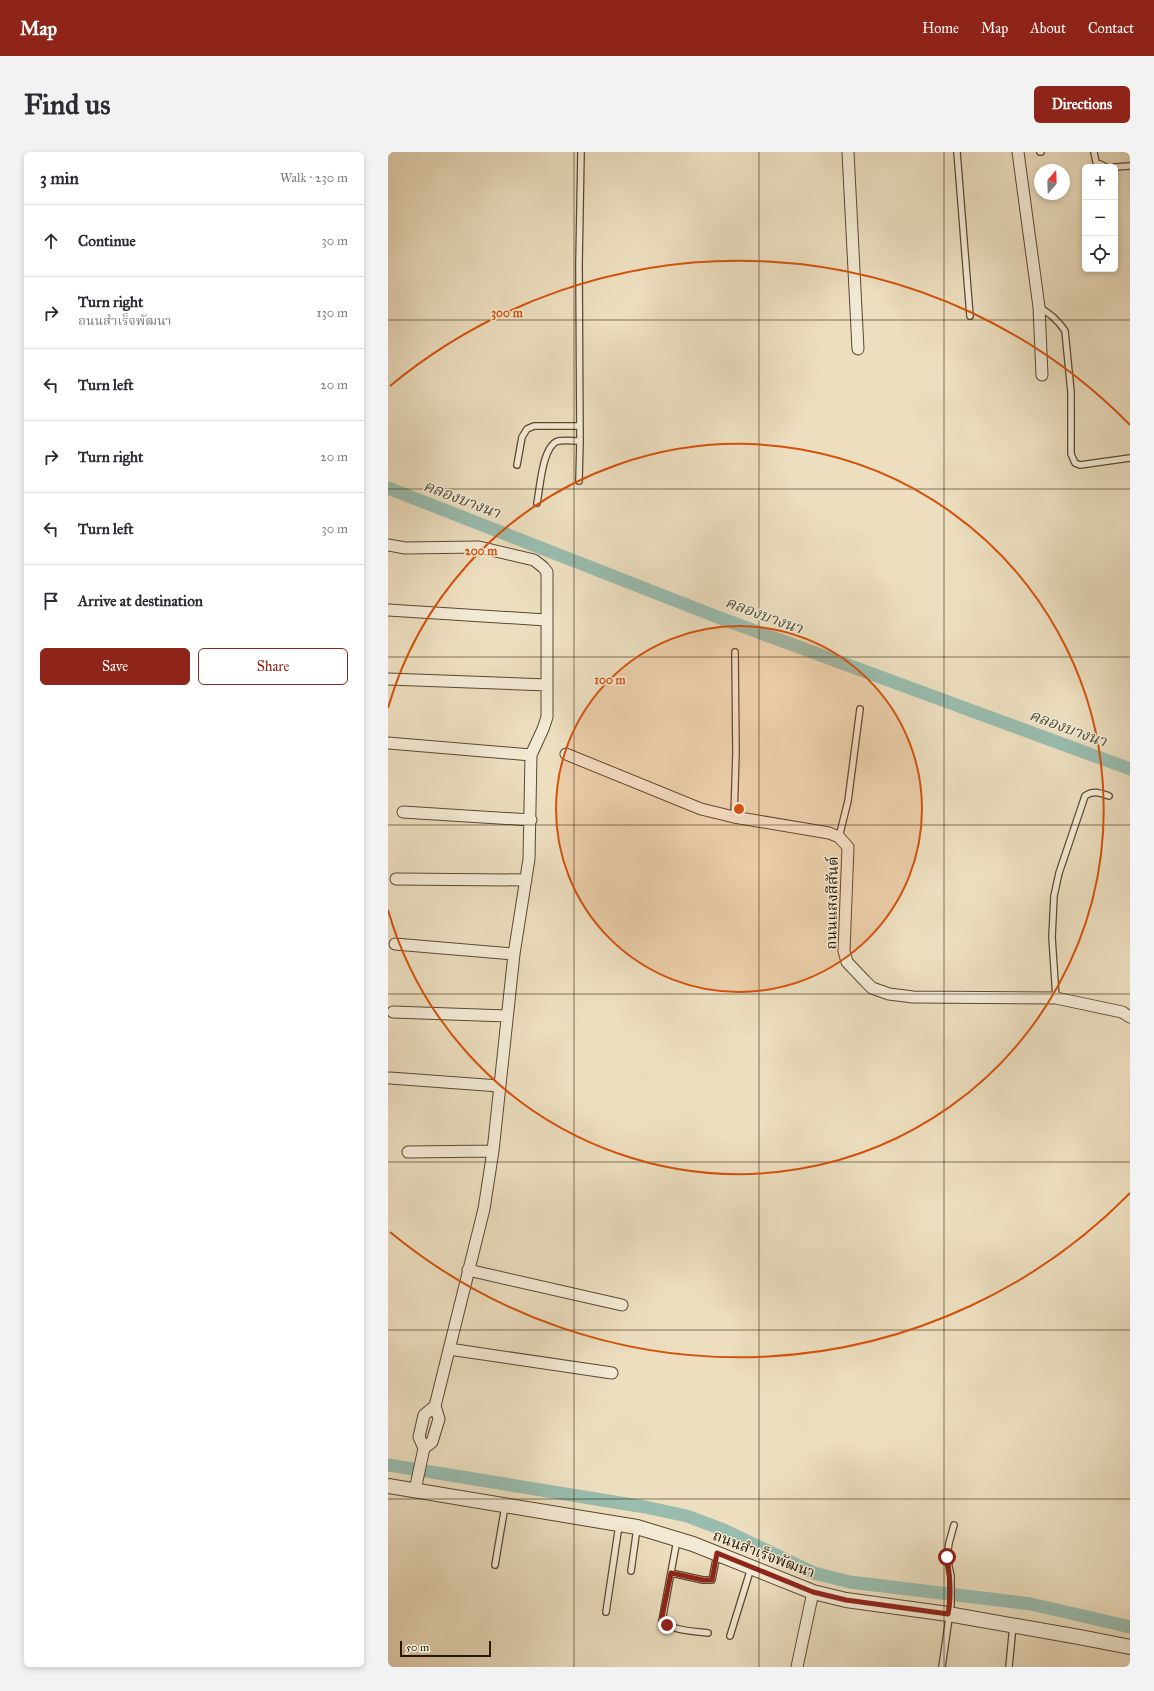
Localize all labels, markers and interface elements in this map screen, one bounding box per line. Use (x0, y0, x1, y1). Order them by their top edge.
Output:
text: Map (20, 17, 57, 40)
text: Home (922, 20, 959, 37)
text: Map (981, 20, 1008, 37)
text: About (1030, 20, 1066, 37)
text: Contact (1088, 20, 1134, 37)
button: Directions (1034, 86, 1130, 123)
text: Find us (24, 87, 110, 122)
north arrow (1034, 164, 1070, 200)
map controls (1082, 164, 1118, 272)
button: + (1082, 164, 1118, 200)
text: 3 min (40, 168, 79, 189)
text: Walk · 230 m (280, 170, 348, 186)
button: − (1082, 200, 1118, 236)
icon: ahead (40, 230, 62, 252)
text: Continue (78, 232, 136, 250)
text: 30 m (322, 233, 348, 249)
button: locate (1082, 236, 1118, 272)
text: Turn right (78, 293, 143, 311)
icon: right (40, 302, 62, 324)
text: 130 m (316, 305, 348, 321)
text: 300 m (491, 306, 524, 321)
text: ถนนสำเร็จพัฒนา (78, 313, 172, 329)
icon: left (40, 374, 62, 396)
text: Turn left (78, 376, 134, 394)
text: 20 m (320, 377, 348, 393)
icon: right (40, 446, 62, 468)
text: Turn right (78, 448, 143, 466)
text: 20 m (320, 449, 348, 465)
water label: คลองบางนา (421, 476, 504, 523)
icon: left (40, 518, 62, 540)
text: Turn left (78, 520, 134, 538)
text: 30 m (322, 521, 348, 537)
text: 200 m (465, 544, 498, 558)
icon: arrive (40, 590, 62, 612)
text: Arrive at destination (78, 592, 203, 610)
water label: คลองบางนา (723, 592, 806, 638)
button: Save (40, 648, 190, 685)
button: Share (198, 648, 348, 685)
text: 100 m (594, 673, 627, 687)
water label: คลองบางนา (1027, 705, 1110, 751)
centre of rings (732, 802, 746, 816)
street label: ถนนแสงสีสันต์ (821, 856, 842, 950)
street label: ถนนสำเร็จพัฒนา (710, 1526, 818, 1582)
route start (938, 1548, 956, 1566)
route end (658, 1616, 676, 1634)
scale bar (400, 1639, 491, 1658)
text: 50 m (406, 1641, 429, 1654)

